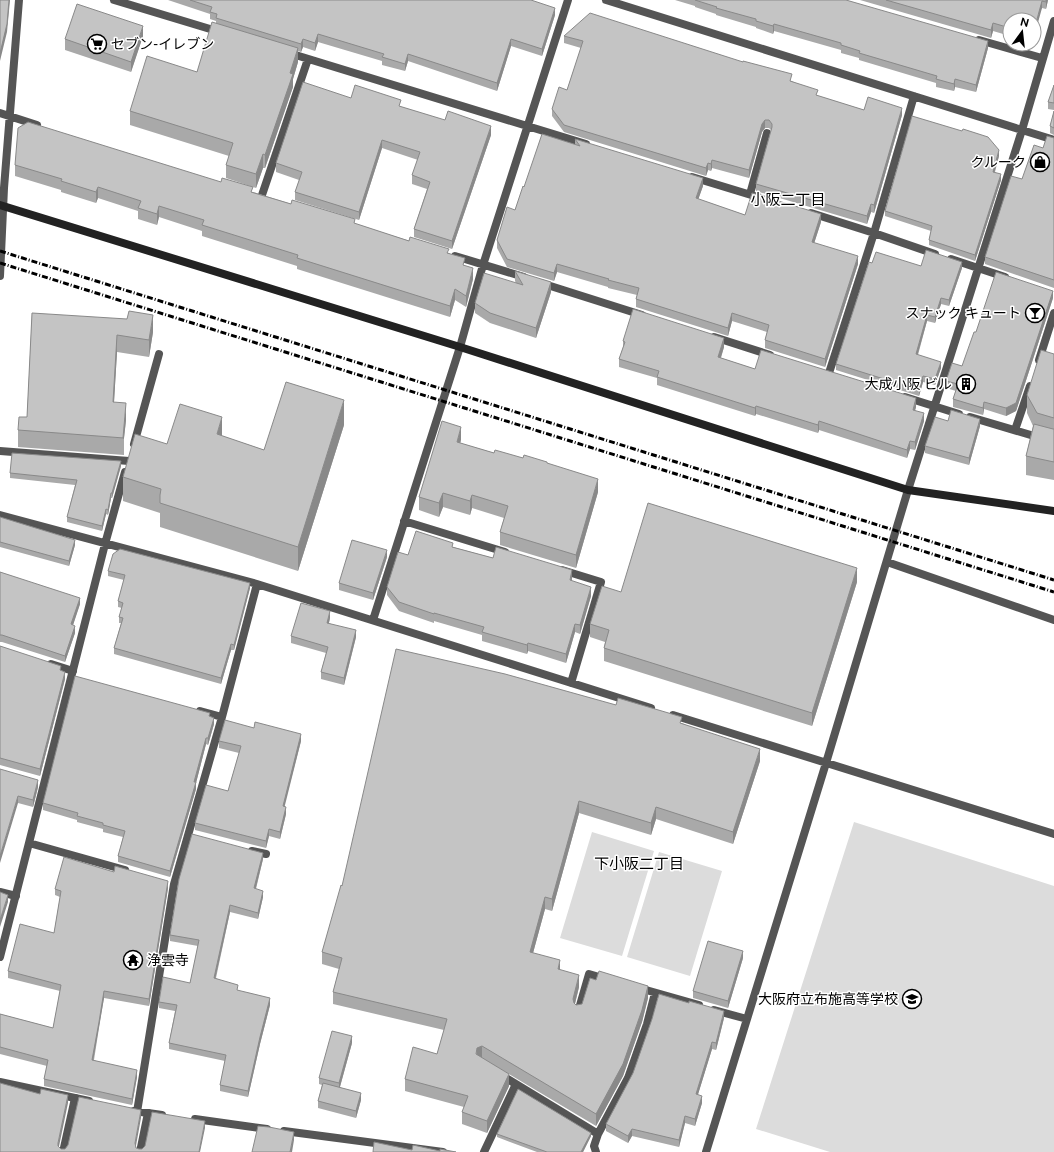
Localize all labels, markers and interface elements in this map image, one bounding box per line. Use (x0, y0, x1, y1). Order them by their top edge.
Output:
north arrow (1002, 12, 1042, 52)
text: N (1019, 15, 1030, 29)
supermarket icon: セブン-イレブン (86, 33, 108, 55)
place label: セブン-イレブン (111, 36, 214, 52)
shop icon: クルーク (1029, 151, 1051, 173)
place label: クルーク (970, 154, 1026, 170)
district label: 小阪二丁目 (750, 191, 826, 208)
bar icon: スナック キュート (1024, 302, 1046, 324)
place label: スナック キュート (906, 305, 1021, 321)
building icon: 大成小阪 ビル (955, 373, 977, 395)
place label: 大成小阪 ビル (865, 376, 952, 392)
district label: 下小阪二丁目 (594, 855, 684, 872)
temple icon: 浄雲寺 (122, 949, 144, 971)
place label: 浄雲寺 (147, 952, 189, 968)
school or university icon: 大阪府立布施高等学校 (901, 988, 923, 1010)
place label: 大阪府立布施高等学校 (758, 991, 898, 1007)

